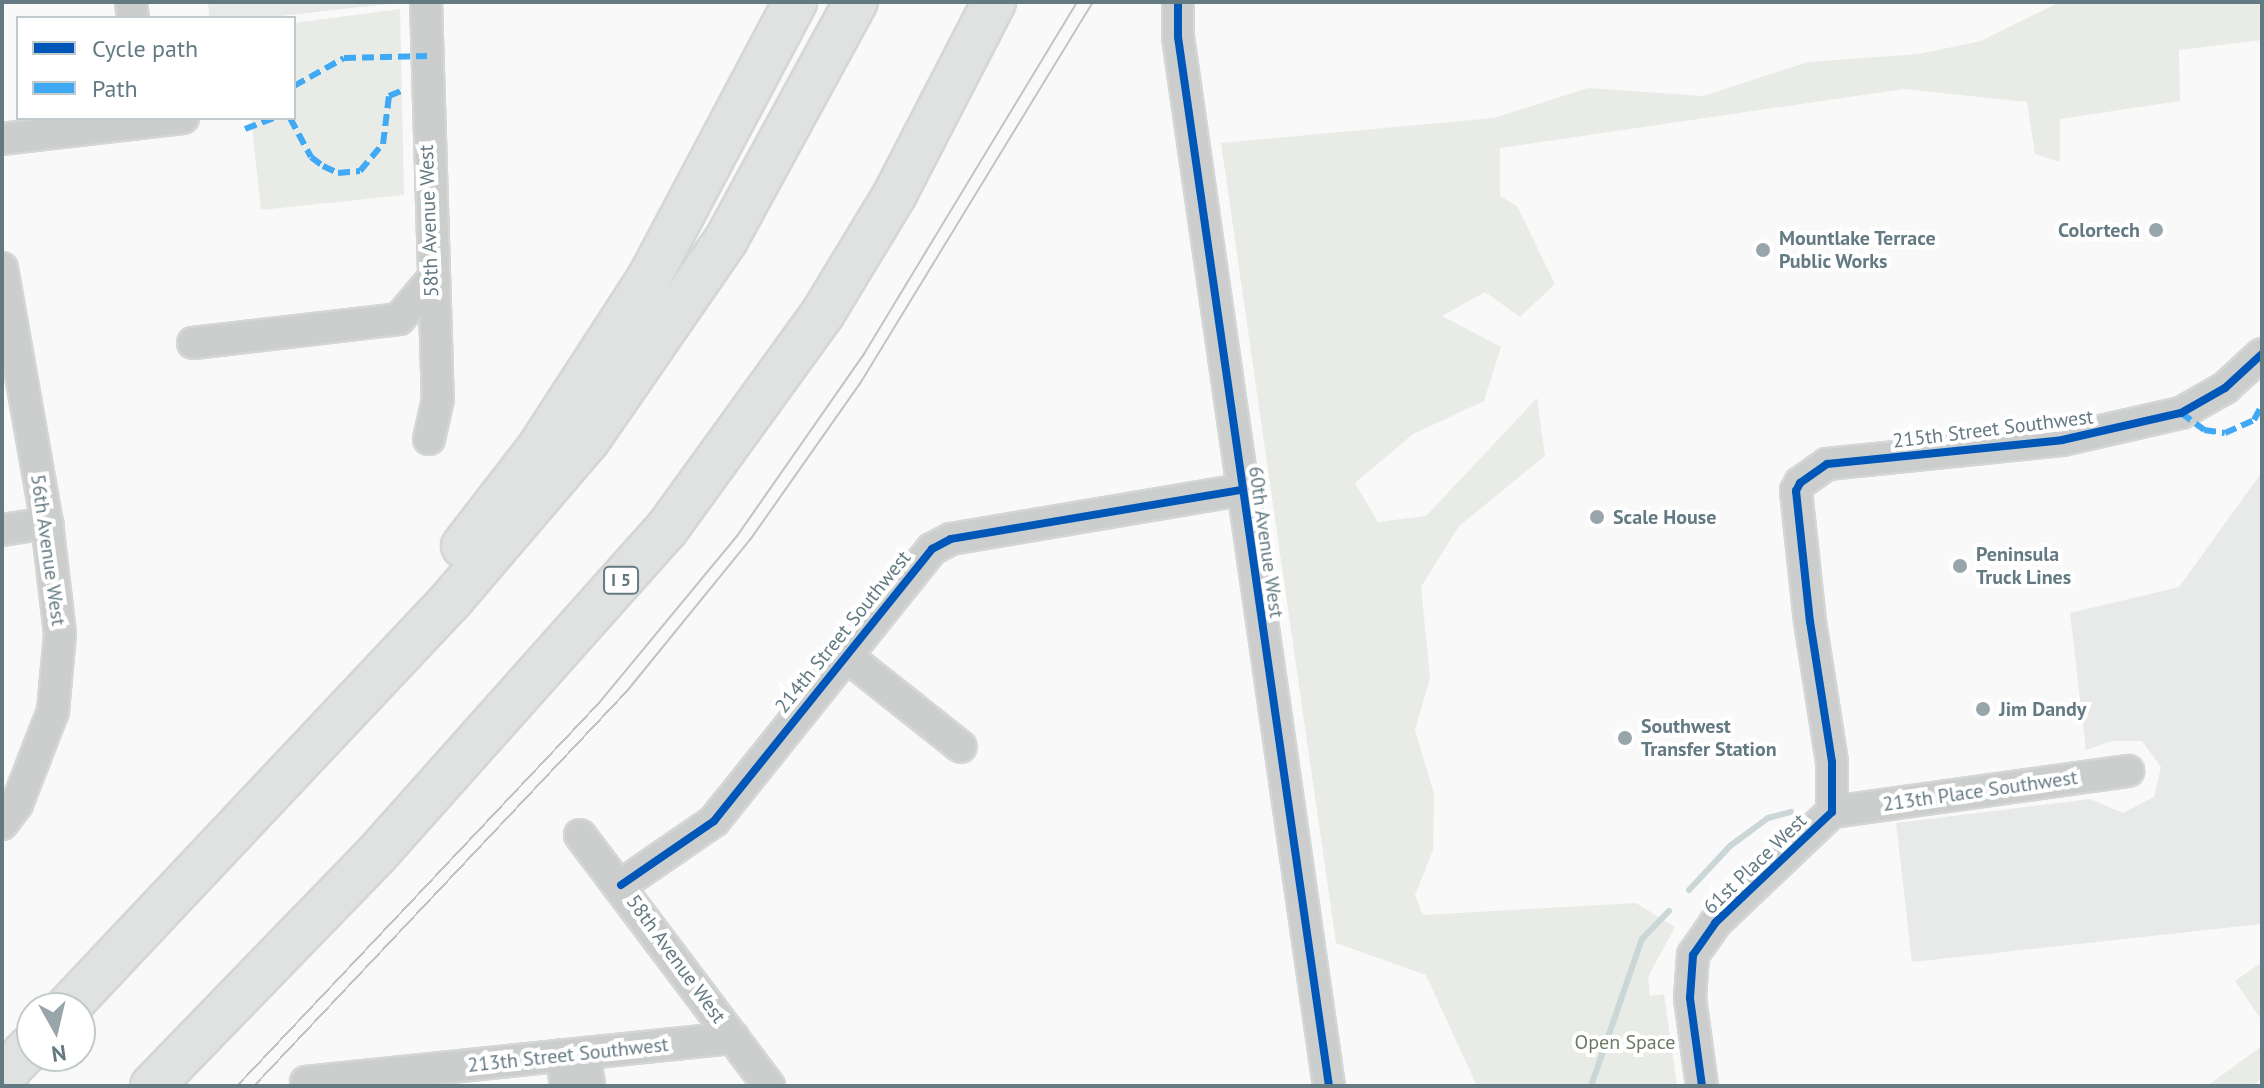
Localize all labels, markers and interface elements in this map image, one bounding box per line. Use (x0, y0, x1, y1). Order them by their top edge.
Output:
legend (16, 16, 296, 120)
text: Cycle path (92, 33, 198, 64)
text: Path (92, 73, 138, 104)
street label: 58th Avenue West (414, 144, 444, 298)
place label: Colortech (2058, 218, 2140, 242)
marker: Colortech (2147, 221, 2165, 239)
place label: Mountlake Terrace Public Works (1779, 226, 1936, 273)
marker: Mountlake Terrace Public Works (1754, 241, 1772, 259)
street label: 215th Street Southwest (1891, 405, 2095, 453)
street label: 60th Avenue West (1243, 464, 1289, 620)
street label: 56th Avenue West (25, 472, 71, 628)
place label: Scale House (1613, 505, 1716, 529)
marker: Scale House (1588, 508, 1606, 526)
place label: Peninsula Truck Lines (1976, 542, 2072, 589)
street label: 214th Street Southwest (770, 546, 916, 718)
marker: Peninsula Truck Lines (1951, 557, 1969, 575)
road number: I 5 (603, 566, 639, 594)
place label: Jim Dandy (1999, 697, 2086, 721)
marker: Jim Dandy (1974, 700, 1992, 718)
place label: Southwest Transfer Station (1641, 714, 1777, 761)
marker: Southwest Transfer Station (1616, 729, 1634, 747)
street label: 213th Place Southwest (1881, 765, 2079, 817)
street label: 61st Place West (1698, 809, 1812, 919)
street label: 58th Avenue West (621, 890, 731, 1028)
north arrow (16, 992, 96, 1072)
park label: Open Space (1574, 1030, 1676, 1054)
street label: 213th Street Southwest (466, 1033, 670, 1077)
text: N (50, 1039, 68, 1069)

